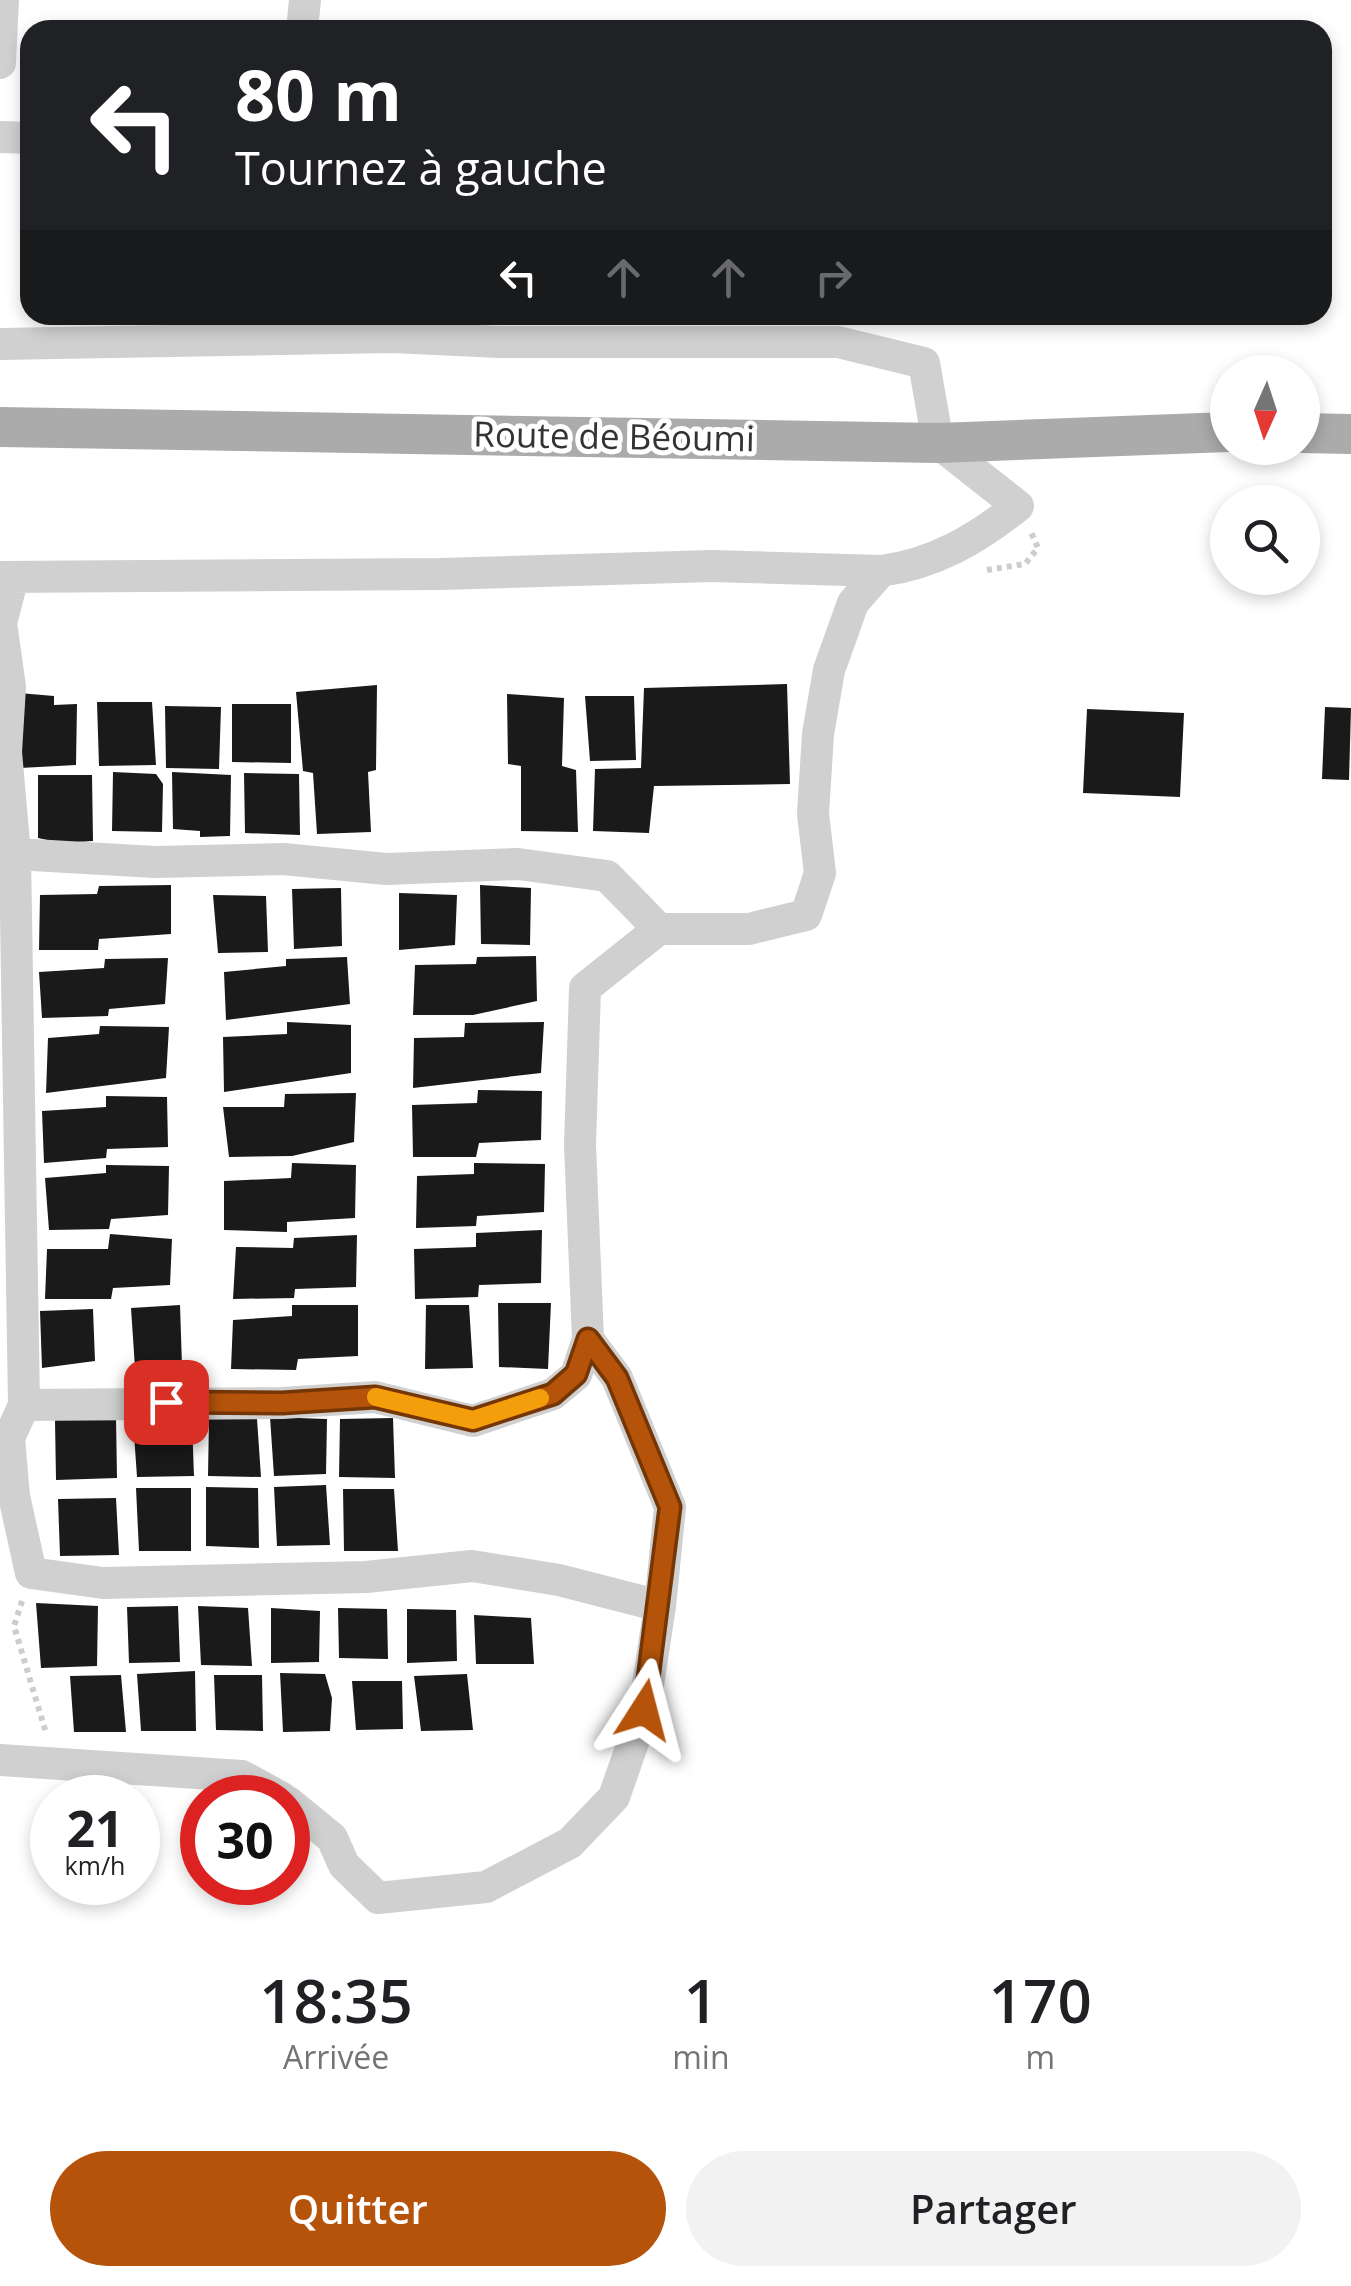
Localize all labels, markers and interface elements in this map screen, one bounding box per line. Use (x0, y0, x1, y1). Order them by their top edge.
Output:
text: 80 m (235, 46, 402, 142)
icon: left (70, 60, 200, 190)
text: Tournez à gauche (235, 137, 607, 198)
icon: left (491, 250, 546, 305)
icon: ahead (596, 250, 651, 305)
icon: ahead (701, 250, 756, 305)
icon: right (806, 250, 861, 305)
north arrow (1210, 355, 1320, 465)
map controls (1210, 355, 1320, 595)
street label: Route de Béoumi (473, 410, 755, 461)
button: search (1210, 485, 1320, 595)
pin (124, 1360, 209, 1445)
icon: arrive (139, 1375, 194, 1430)
position arrow (592, 1658, 696, 1762)
speed limit sign: 30 (180, 1775, 310, 1905)
text: 21 (66, 1794, 124, 1862)
text: km/h (65, 1848, 125, 1882)
text: 18:35 (259, 1959, 413, 2041)
text: 1 (684, 1959, 718, 2041)
text: 170 (989, 1959, 1092, 2041)
text: Arrivée (283, 2035, 389, 2078)
text: min (672, 2035, 730, 2078)
text: m (1025, 2035, 1055, 2078)
button: Quitter (50, 2151, 666, 2266)
button: Partager (686, 2151, 1301, 2266)

